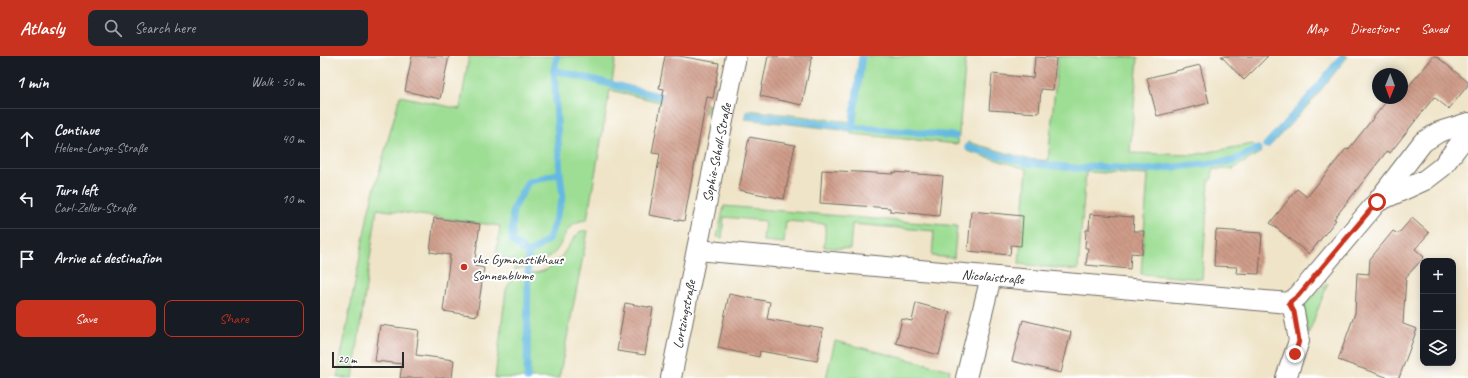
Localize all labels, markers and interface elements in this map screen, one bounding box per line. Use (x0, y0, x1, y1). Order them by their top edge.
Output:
search box (88, 10, 368, 46)
text: Atlasly (20, 16, 64, 40)
icon: search (102, 17, 124, 39)
text: Search here (134, 19, 195, 38)
text: Map (1307, 20, 1328, 37)
text: Directions (1350, 20, 1399, 37)
text: Saved (1421, 20, 1448, 37)
north arrow (1372, 68, 1408, 104)
text: 1 min (16, 72, 49, 93)
text: Walk · 50 m (251, 74, 304, 90)
street label: Sophie-Scholl-Straße (699, 100, 736, 203)
text: Continue (54, 121, 99, 140)
icon: ahead (16, 128, 38, 150)
text: 40 m (282, 131, 304, 147)
text: Helene-Lange-Straße (54, 140, 147, 156)
text: Turn left (54, 181, 97, 200)
icon: left (16, 188, 38, 210)
text: 10 m (282, 191, 304, 207)
route start (1368, 193, 1386, 211)
text: Carl-Zeller-Straße (54, 200, 136, 216)
icon: arrive (16, 248, 38, 270)
text: Arrive at destination (54, 249, 161, 268)
place label: vhs Gymnastikhaus Sonnenblume (472, 251, 564, 284)
map controls (1420, 258, 1456, 366)
button: + (1420, 258, 1456, 294)
marker: vhs Gymnastikhaus Sonnenblume (459, 262, 469, 272)
street label: Nicolaistraße (961, 266, 1026, 288)
street label: Lortzingstraße (669, 277, 700, 350)
button: − (1420, 294, 1456, 330)
button: Save (16, 300, 156, 337)
button: Share (164, 300, 304, 337)
button: layers (1420, 330, 1456, 366)
route end (1286, 345, 1304, 363)
scale bar (332, 350, 404, 369)
text: 20 m (338, 352, 357, 366)

